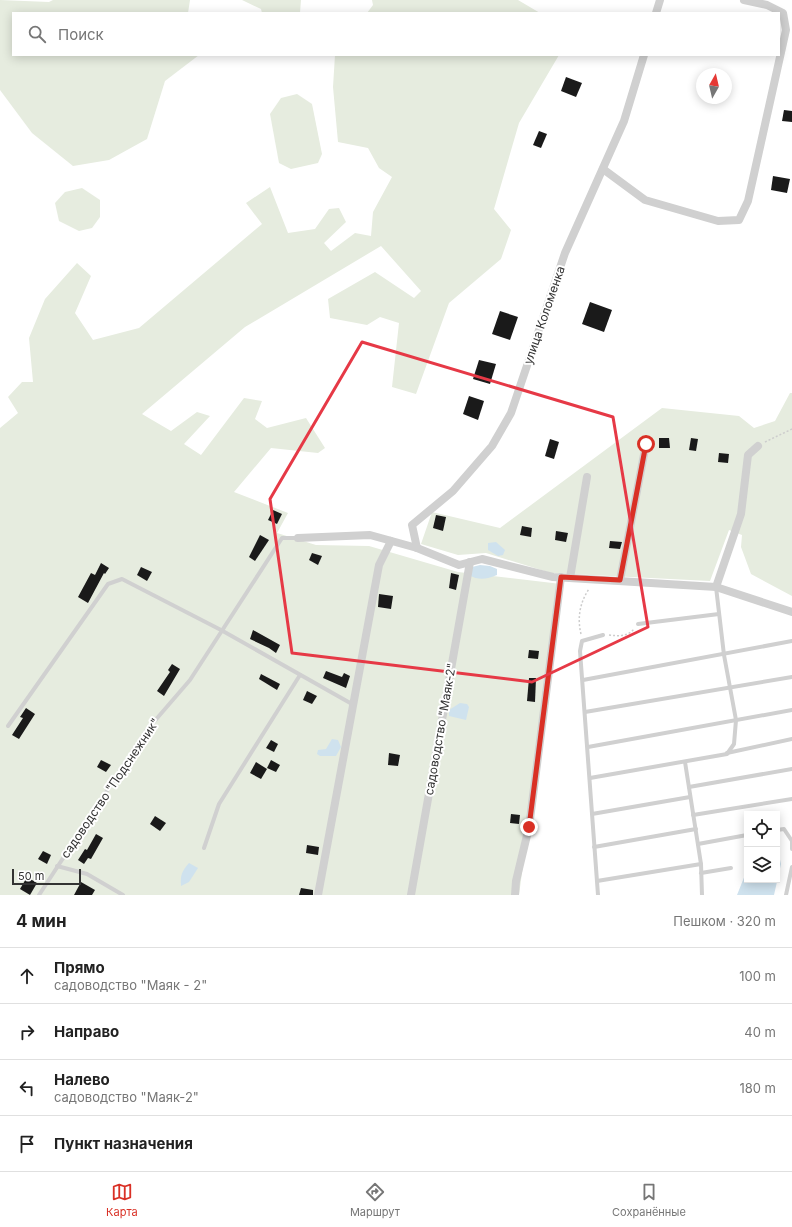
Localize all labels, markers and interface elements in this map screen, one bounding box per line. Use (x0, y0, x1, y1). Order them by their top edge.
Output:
search box (12, 12, 780, 56)
icon: search (26, 23, 48, 45)
text: Поиск (58, 25, 104, 44)
north arrow (696, 68, 732, 104)
street label: улица Коломенка (520, 264, 568, 366)
route start (637, 435, 655, 453)
street label: садоводство "Маяк-2" (421, 662, 459, 796)
street label: садоводство "Подснежник" (57, 715, 163, 861)
map controls (744, 811, 780, 883)
button: locate (744, 811, 780, 847)
route end (520, 818, 538, 836)
button: layers (744, 847, 780, 883)
scale bar (12, 867, 81, 886)
text: 50 m (18, 869, 44, 883)
text: 4 мин (16, 911, 67, 931)
text: Пешком · 320 m (673, 913, 776, 929)
text: Прямо (54, 958, 105, 977)
icon: ahead (16, 965, 38, 987)
text: 100 m (739, 968, 776, 984)
text: садоводство "Маяк - 2" (54, 977, 207, 993)
icon: right (16, 1021, 38, 1043)
text: Направо (54, 1022, 119, 1041)
text: 40 m (744, 1024, 776, 1040)
text: Налево (54, 1070, 110, 1089)
icon: left (16, 1077, 38, 1099)
text: 180 m (739, 1080, 776, 1096)
text: садоводство "Маяк-2" (54, 1089, 199, 1105)
icon: arrive (16, 1133, 38, 1155)
text: Пункт назначения (54, 1134, 193, 1153)
tab: Карта (106, 1181, 138, 1219)
tab: Маршрут (350, 1181, 400, 1219)
tab: Сохранённые (612, 1181, 686, 1219)

